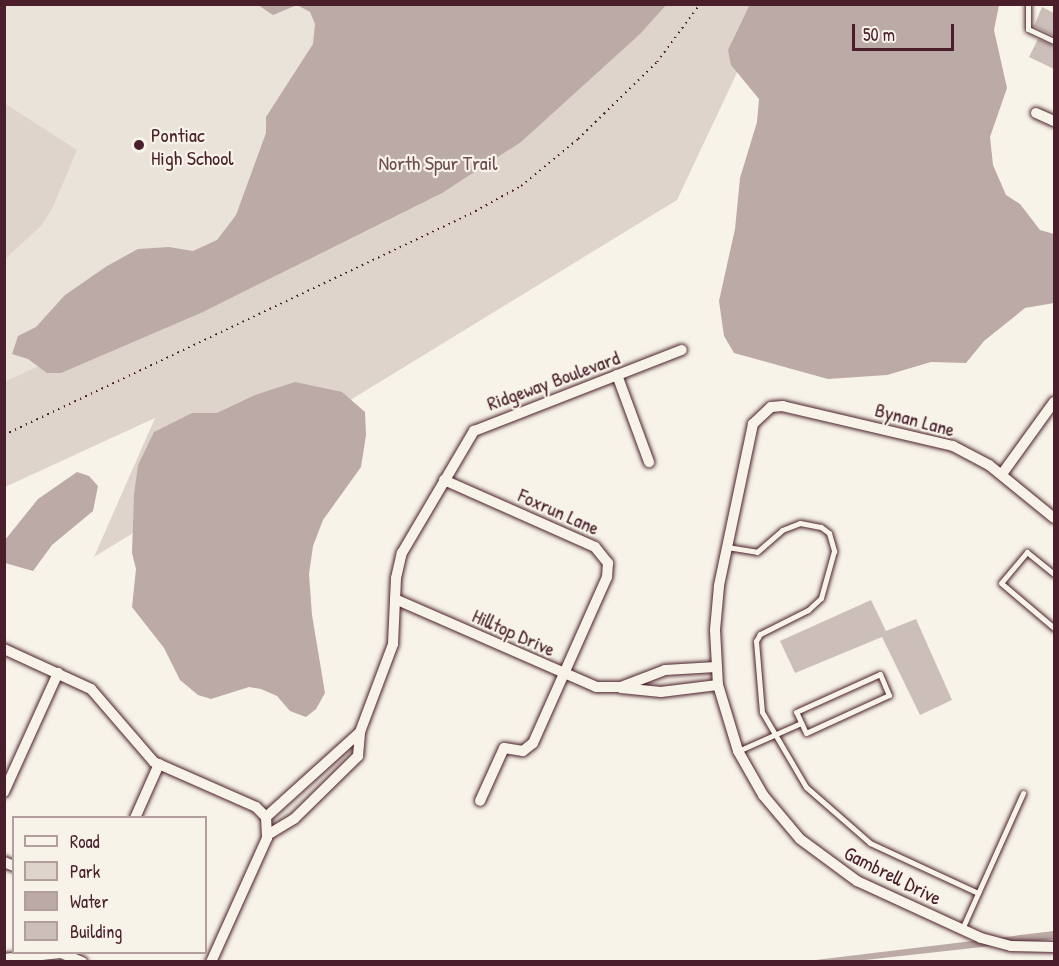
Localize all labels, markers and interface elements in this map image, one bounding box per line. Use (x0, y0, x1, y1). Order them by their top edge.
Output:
scale bar (855, 12, 957, 50)
text: 50 m (863, 22, 895, 47)
place label: Pontiac High School (151, 122, 234, 169)
marker: Pontiac High School (132, 138, 146, 152)
park label: North Spur Trail (378, 150, 498, 174)
street label: Ridgeway Boulevard (483, 345, 623, 415)
street label: Bynan Lane (873, 397, 957, 441)
street label: Foxrun Lane (515, 483, 603, 539)
street label: Hilltop Drive (469, 603, 559, 661)
legend (12, 816, 207, 954)
text: Road (70, 829, 100, 854)
street label: Gambrell Drive (840, 840, 946, 910)
text: Park (70, 859, 100, 884)
text: Water (70, 889, 108, 914)
text: Building (70, 919, 122, 944)

